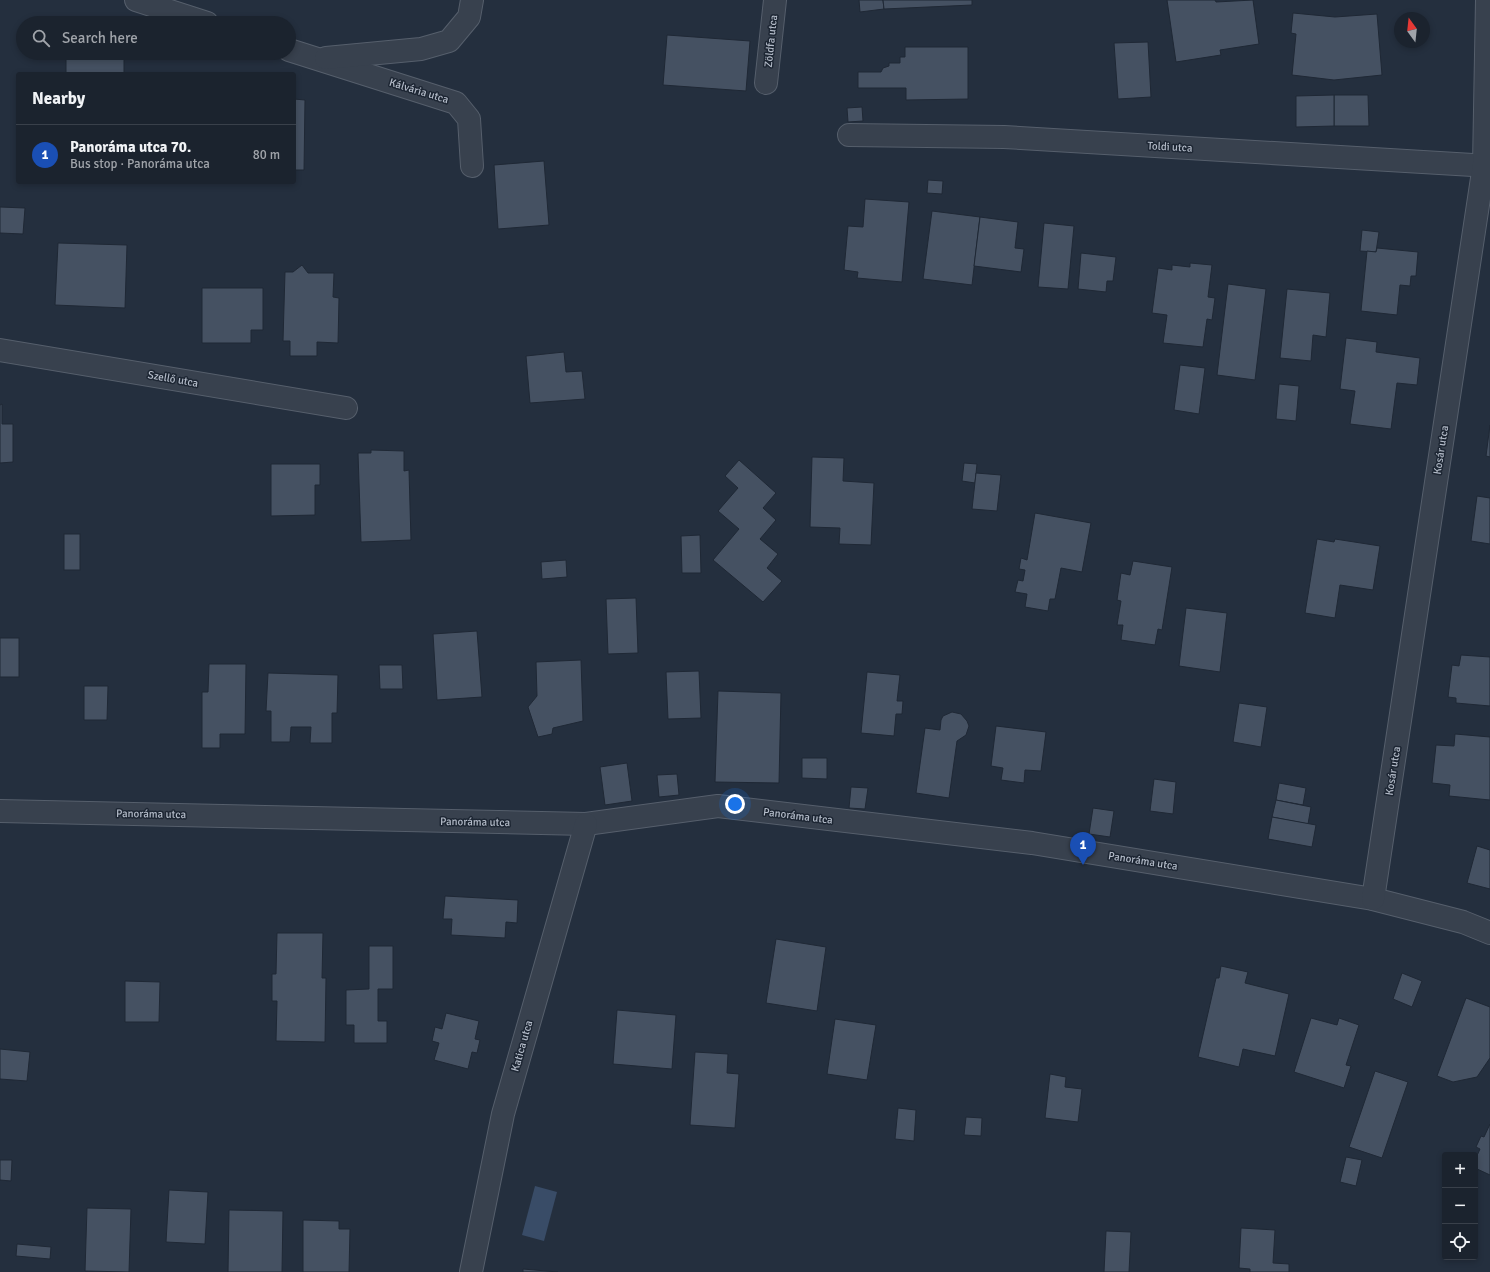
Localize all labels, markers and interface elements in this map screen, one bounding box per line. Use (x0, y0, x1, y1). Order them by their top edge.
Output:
north arrow (1394, 12, 1430, 48)
street label: Zöldfa utca (762, 14, 780, 68)
search box (16, 16, 296, 60)
icon: search (30, 27, 52, 49)
text: Search here (62, 29, 138, 47)
street label: Kálvária utca (388, 76, 451, 106)
text: Nearby (32, 88, 85, 109)
text: Panoráma utca 70. (70, 138, 191, 156)
street label: Toldi utca (1147, 139, 1193, 155)
text: 1 (41, 147, 49, 163)
text: 80 m (253, 147, 280, 163)
text: Bus stop · Panoráma utca (70, 156, 210, 172)
street label: Szellő utca (147, 368, 200, 390)
street label: Kosár utca (1431, 424, 1451, 475)
street label: Kosár utca (1383, 745, 1403, 796)
your location (725, 794, 745, 814)
street label: Panoráma utca (762, 805, 834, 827)
street label: Panoráma utca (116, 807, 187, 821)
street label: Panoráma utca (440, 815, 511, 829)
pin: 1 (1070, 832, 1096, 865)
street label: Panoráma utca (1107, 849, 1179, 873)
street label: Katica utca (508, 1019, 536, 1073)
map controls (1442, 1152, 1478, 1260)
button: + (1442, 1152, 1478, 1188)
button: − (1442, 1188, 1478, 1224)
button: locate (1442, 1224, 1478, 1260)

